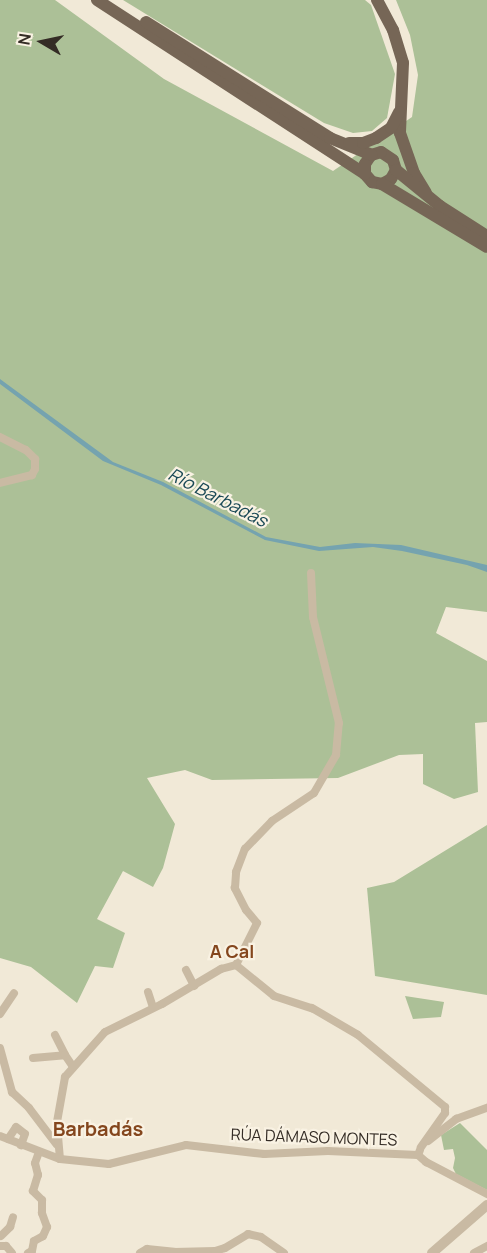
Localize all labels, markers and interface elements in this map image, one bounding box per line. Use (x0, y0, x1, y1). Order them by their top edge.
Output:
north arrow (12, 12, 72, 72)
text: N (12, 32, 36, 47)
water label: Río Barbadás (165, 463, 271, 531)
district label: A Cal (210, 940, 254, 962)
district label: Barbadás (53, 1116, 143, 1140)
street label: RÚA DÁMASO MONTES (230, 1124, 398, 1150)

